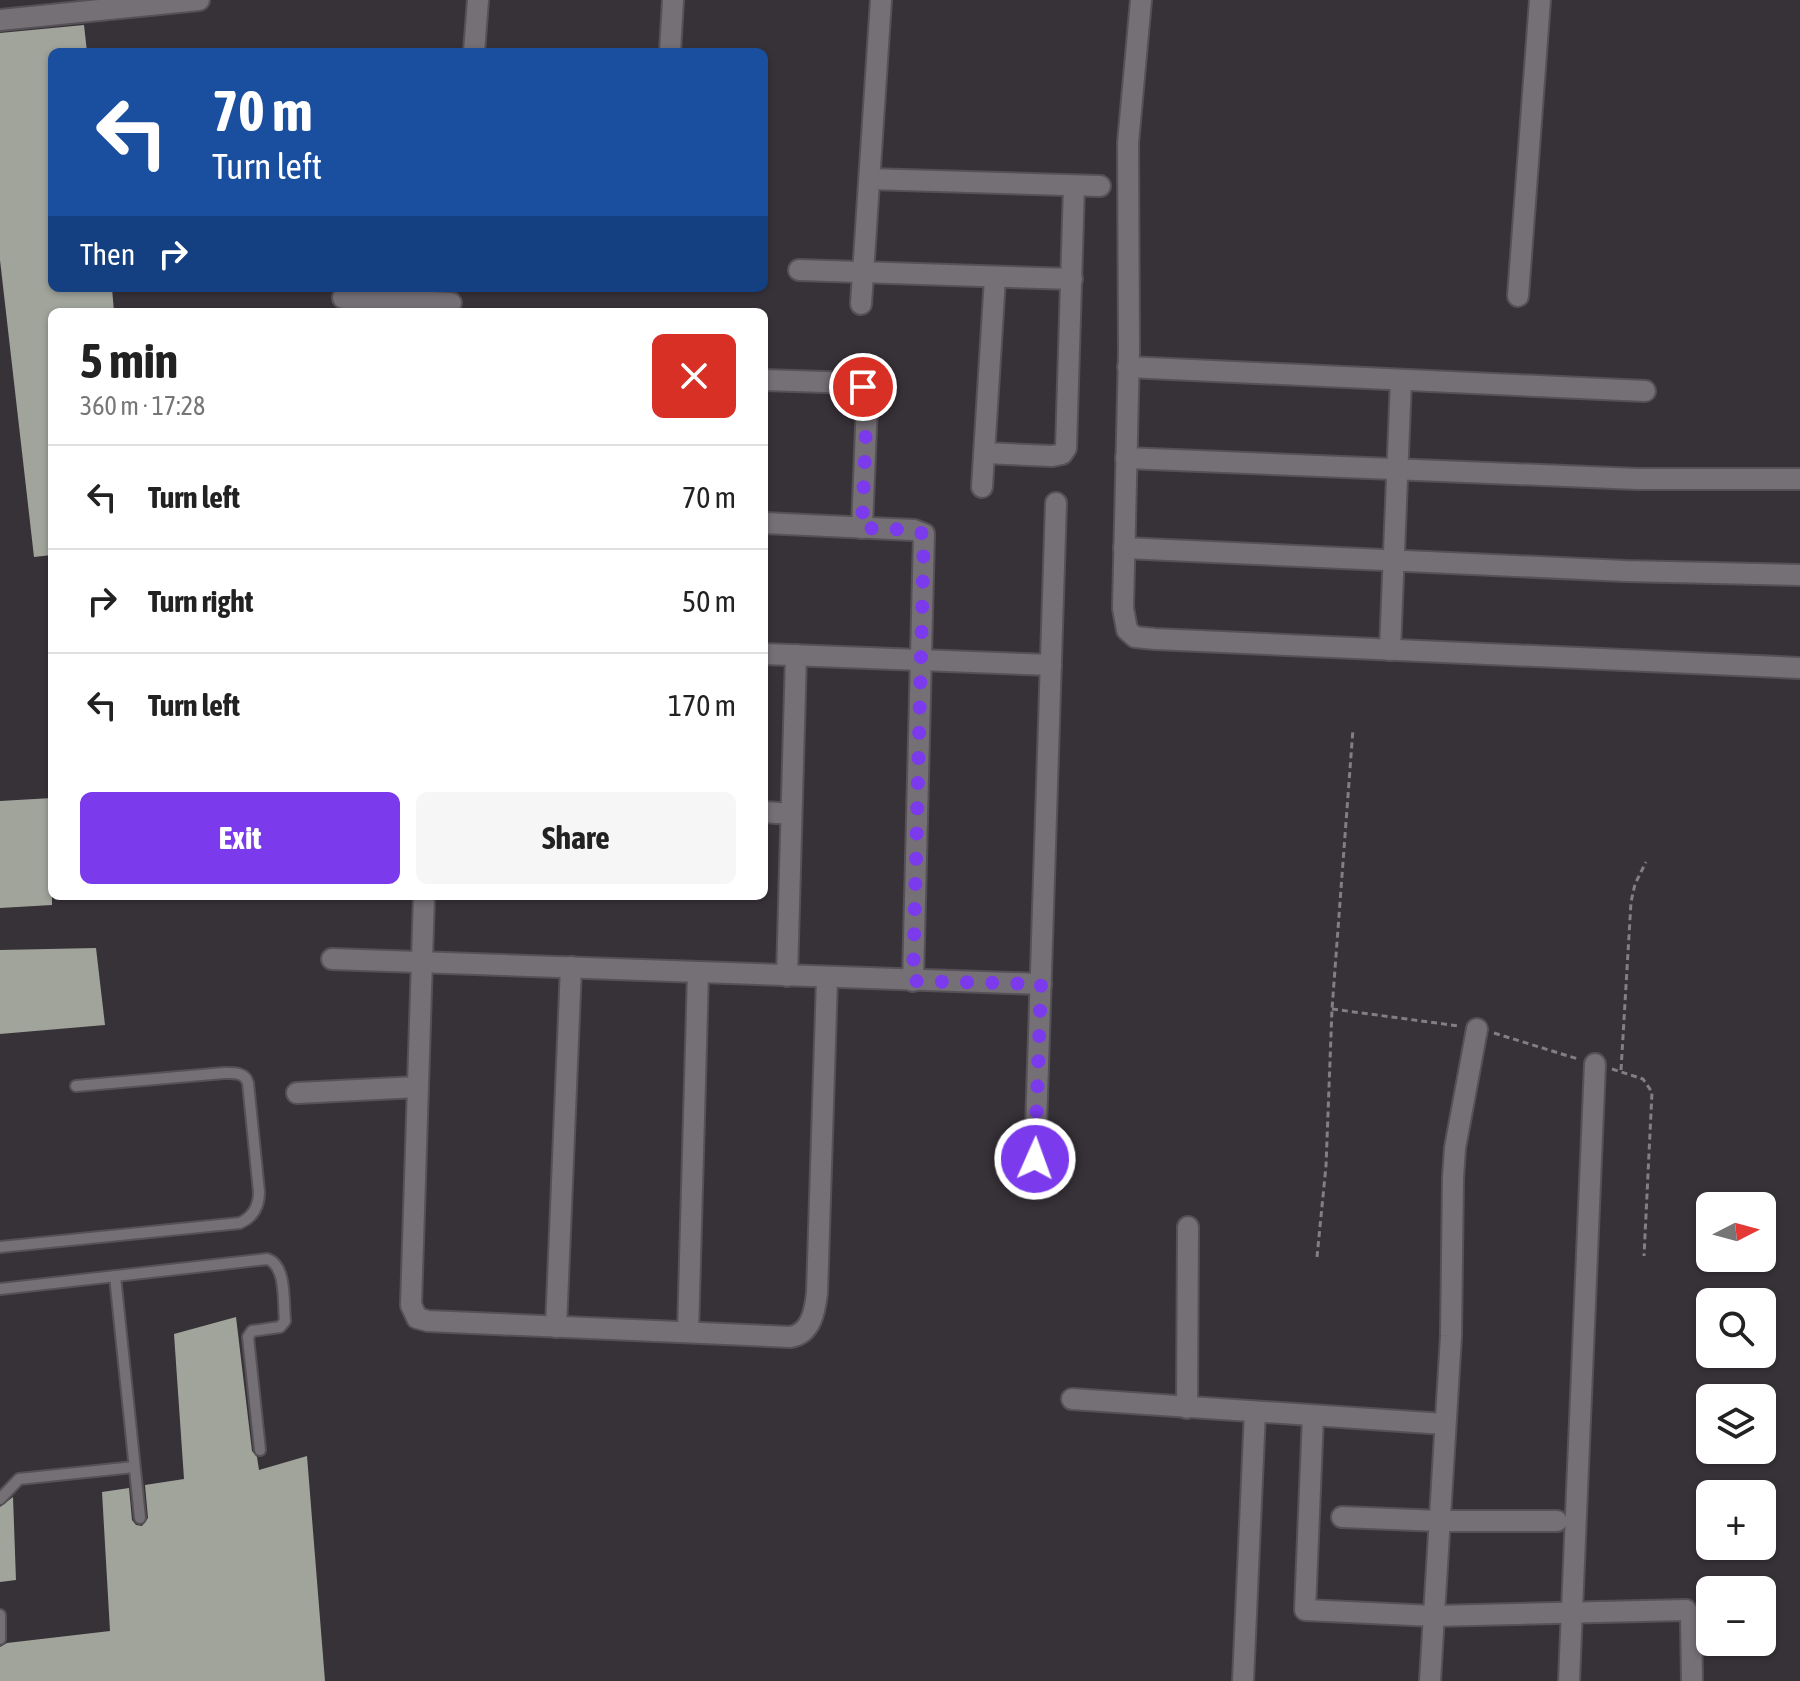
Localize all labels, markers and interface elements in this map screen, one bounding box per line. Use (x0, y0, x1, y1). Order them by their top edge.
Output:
text: 70 m (212, 79, 313, 143)
icon: left (80, 80, 184, 184)
text: Turn left (212, 145, 322, 187)
icon: right (151, 232, 195, 276)
text: Then (80, 237, 135, 271)
text: 5 min (80, 333, 178, 388)
button: close (652, 334, 736, 418)
pin (829, 353, 897, 421)
icon: arrive (841, 365, 885, 409)
text: 360 m · 17:28 (80, 391, 205, 421)
icon: left (80, 475, 124, 519)
text: Turn left (148, 480, 240, 514)
text: 70 m (682, 480, 736, 514)
icon: right (80, 579, 124, 623)
text: Turn right (148, 584, 254, 618)
text: 50 m (682, 584, 736, 618)
icon: left (80, 683, 124, 727)
text: Turn left (148, 688, 240, 722)
text: 170 m (668, 688, 736, 722)
button: Exit (80, 792, 400, 884)
button: Share (416, 792, 736, 884)
position arrow (993, 1117, 1077, 1201)
north arrow (1696, 1192, 1776, 1272)
map controls (1696, 1192, 1776, 1656)
button: search (1696, 1288, 1776, 1368)
button: layers (1696, 1384, 1776, 1464)
button: + (1696, 1480, 1776, 1560)
button: − (1696, 1576, 1776, 1656)

